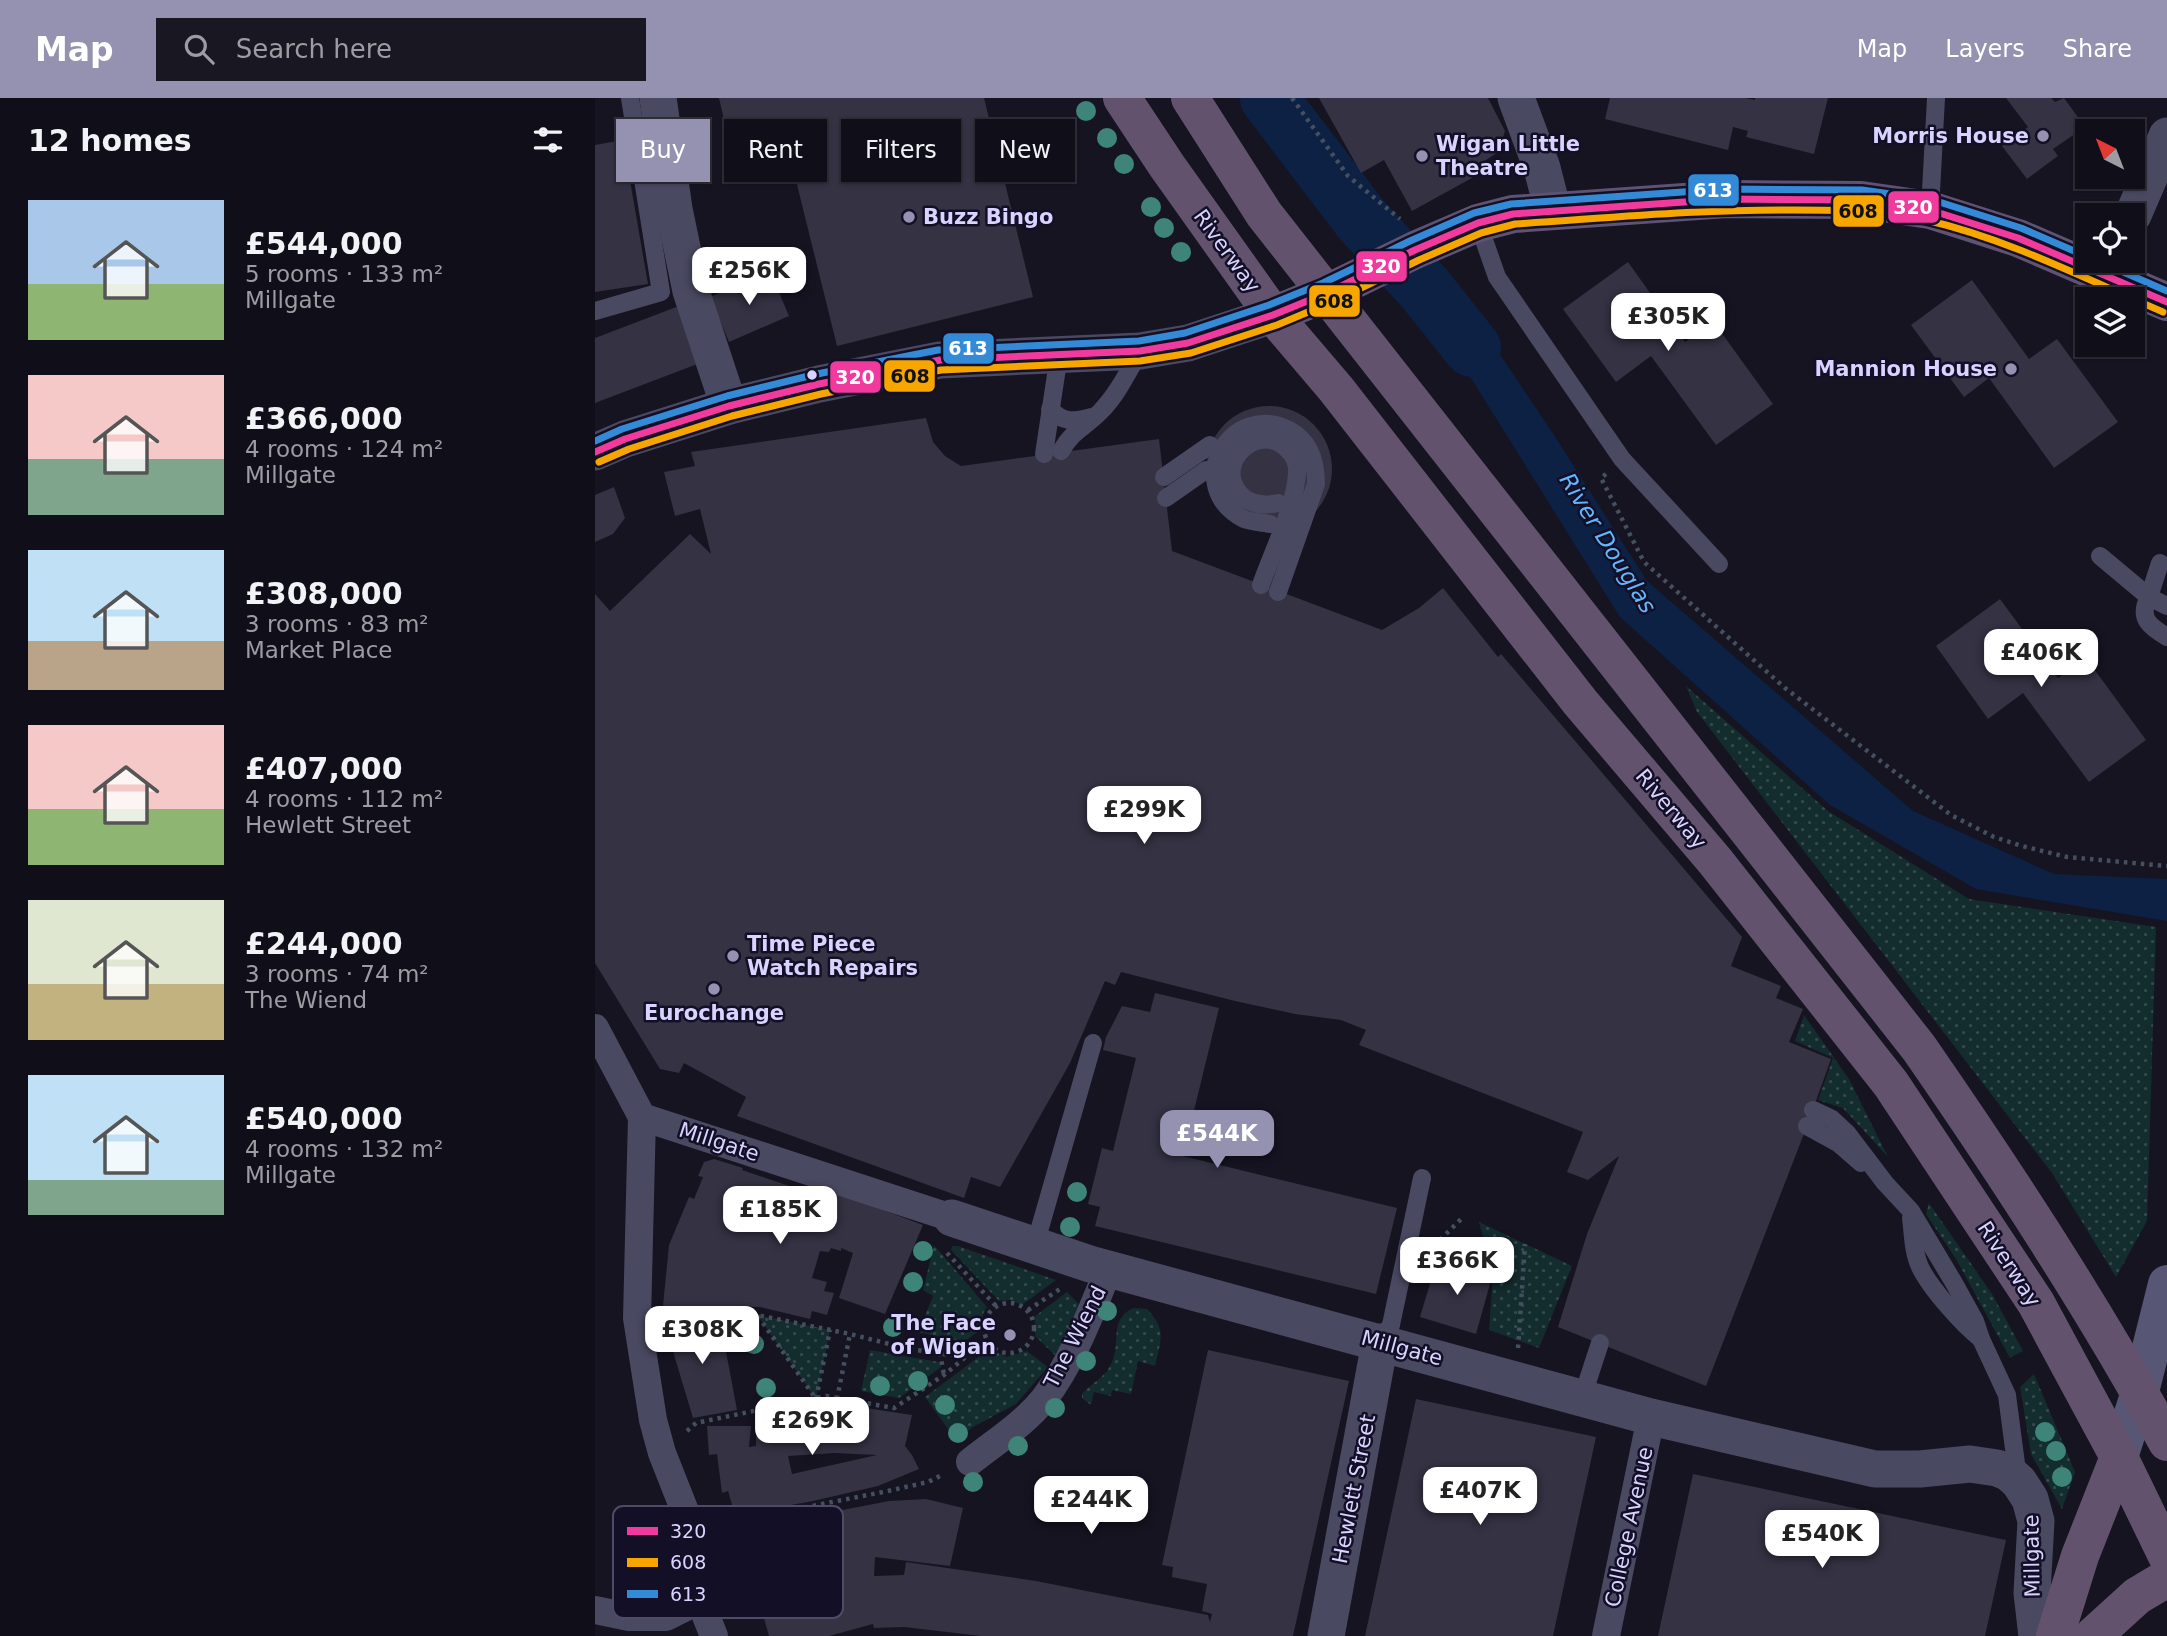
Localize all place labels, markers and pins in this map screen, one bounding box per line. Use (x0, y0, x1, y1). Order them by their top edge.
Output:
place label: Morris House (1872, 124, 2029, 148)
marker: Morris House (2035, 128, 2051, 144)
place label: Wigan Little Theatre (1436, 132, 1580, 180)
marker: Wigan Little Theatre (1414, 148, 1430, 164)
place label: Buzz Bingo (923, 205, 1053, 229)
marker: Buzz Bingo (901, 209, 917, 225)
pin: £256K (700, 248, 798, 307)
pin: £305K (1619, 294, 1717, 353)
place label: Mannion House (1814, 357, 1997, 381)
marker: Mannion House (2003, 361, 2019, 377)
unlabelled marker (805, 368, 819, 382)
pin: £406K (1992, 630, 2090, 689)
pin: £299K (1095, 786, 1193, 846)
place label: Time Piece Watch Repairs (747, 932, 918, 980)
marker: Time Piece Watch Repairs (725, 948, 741, 964)
marker: Eurochange (706, 981, 722, 997)
place label: Eurochange (644, 1001, 784, 1025)
pin: £544K (1168, 1110, 1266, 1170)
pin: £185K (731, 1186, 829, 1246)
pin: £366K (1408, 1238, 1506, 1297)
pin: £308K (653, 1306, 751, 1366)
place label: The Face of Wigan (891, 1311, 996, 1359)
marker: The Face of Wigan (1002, 1327, 1018, 1343)
pin: £269K (763, 1398, 861, 1457)
pin: £407K (1431, 1468, 1529, 1527)
pin: £244K (1042, 1476, 1140, 1536)
pin: £540K (1773, 1510, 1871, 1570)

